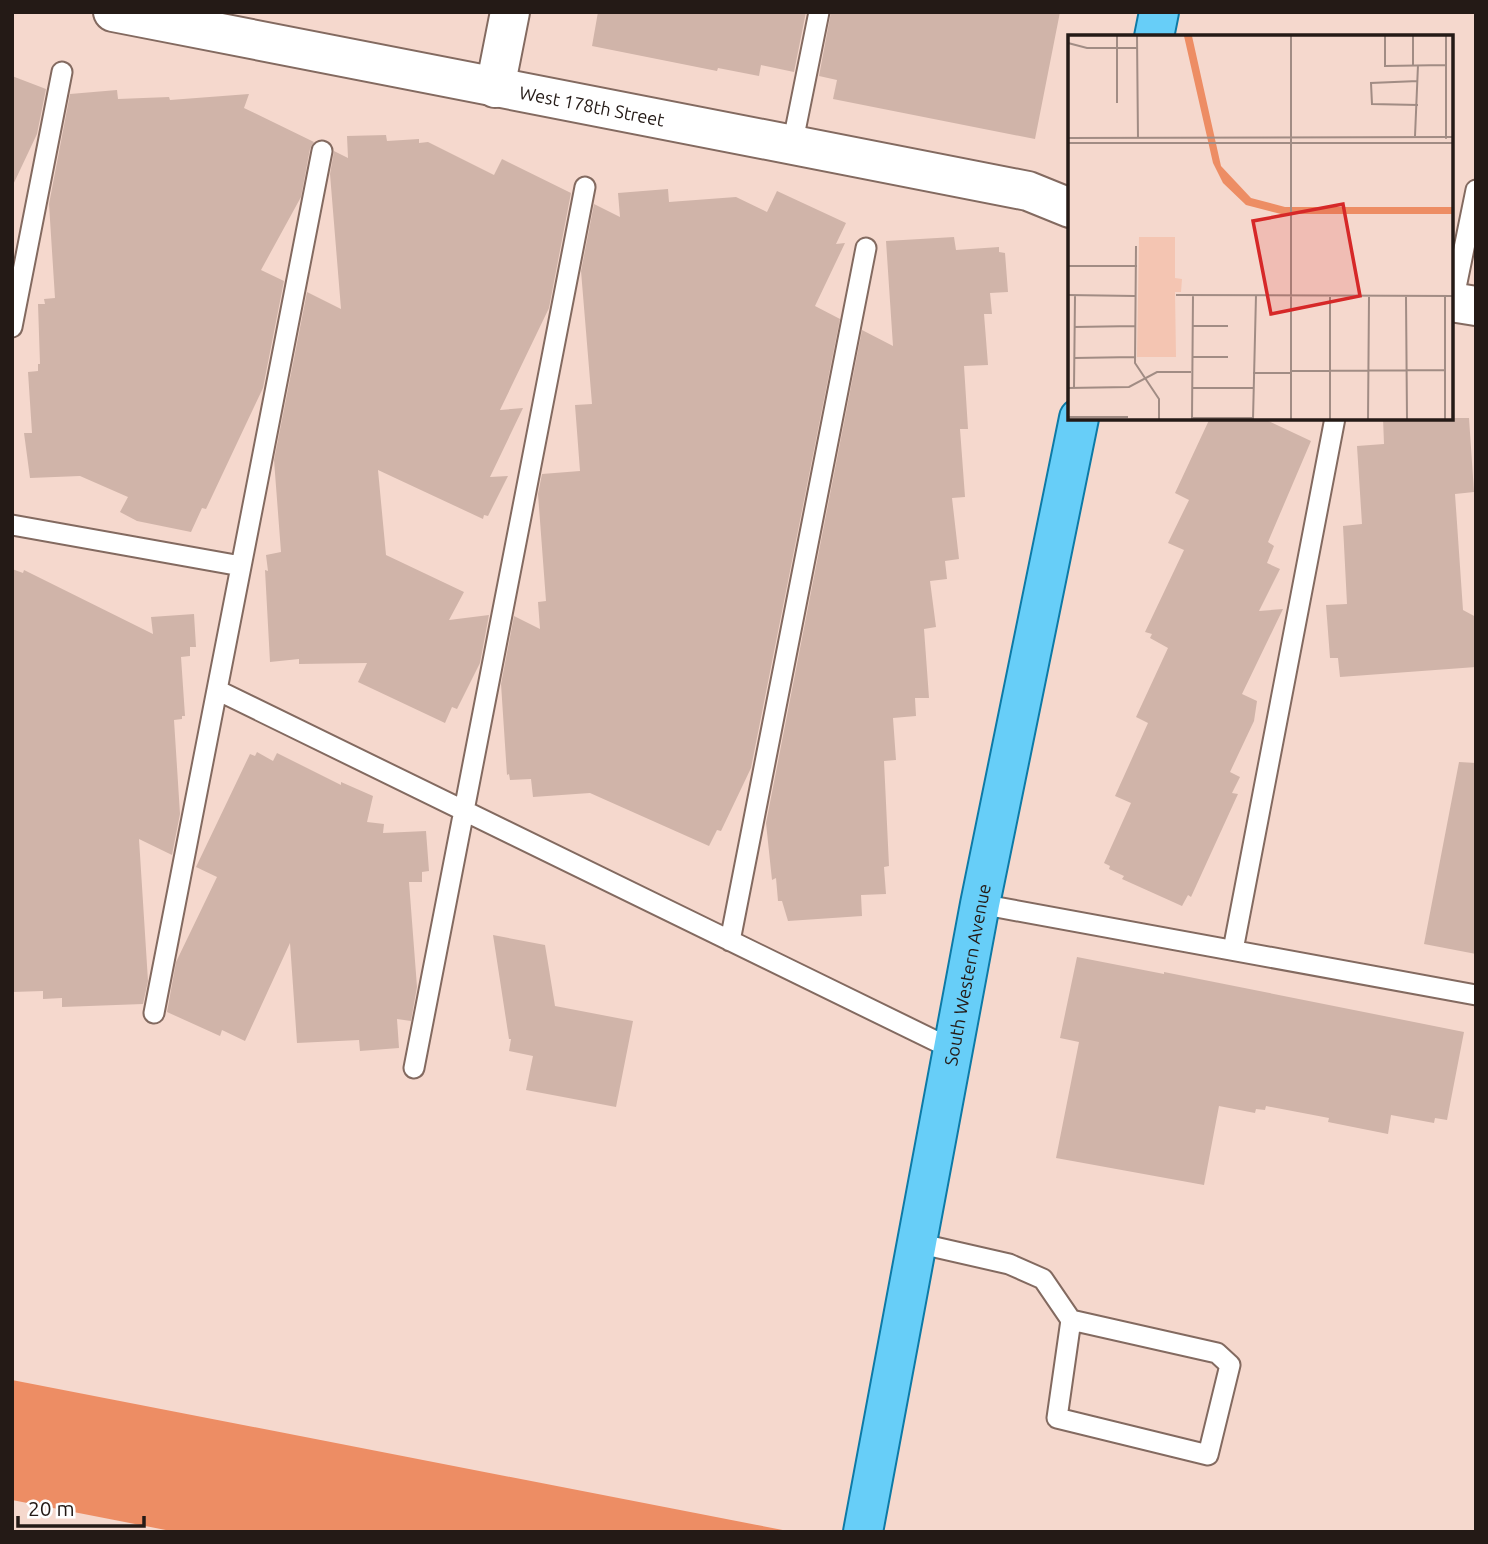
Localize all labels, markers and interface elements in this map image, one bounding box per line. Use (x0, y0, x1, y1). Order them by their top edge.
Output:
inset map (1068, 35, 1453, 420)
street label: West 178th Street (518, 82, 666, 130)
street label: South Western Avenue (940, 882, 994, 1067)
scale bar (18, 1484, 144, 1528)
text: 20 m (28, 1496, 75, 1520)

